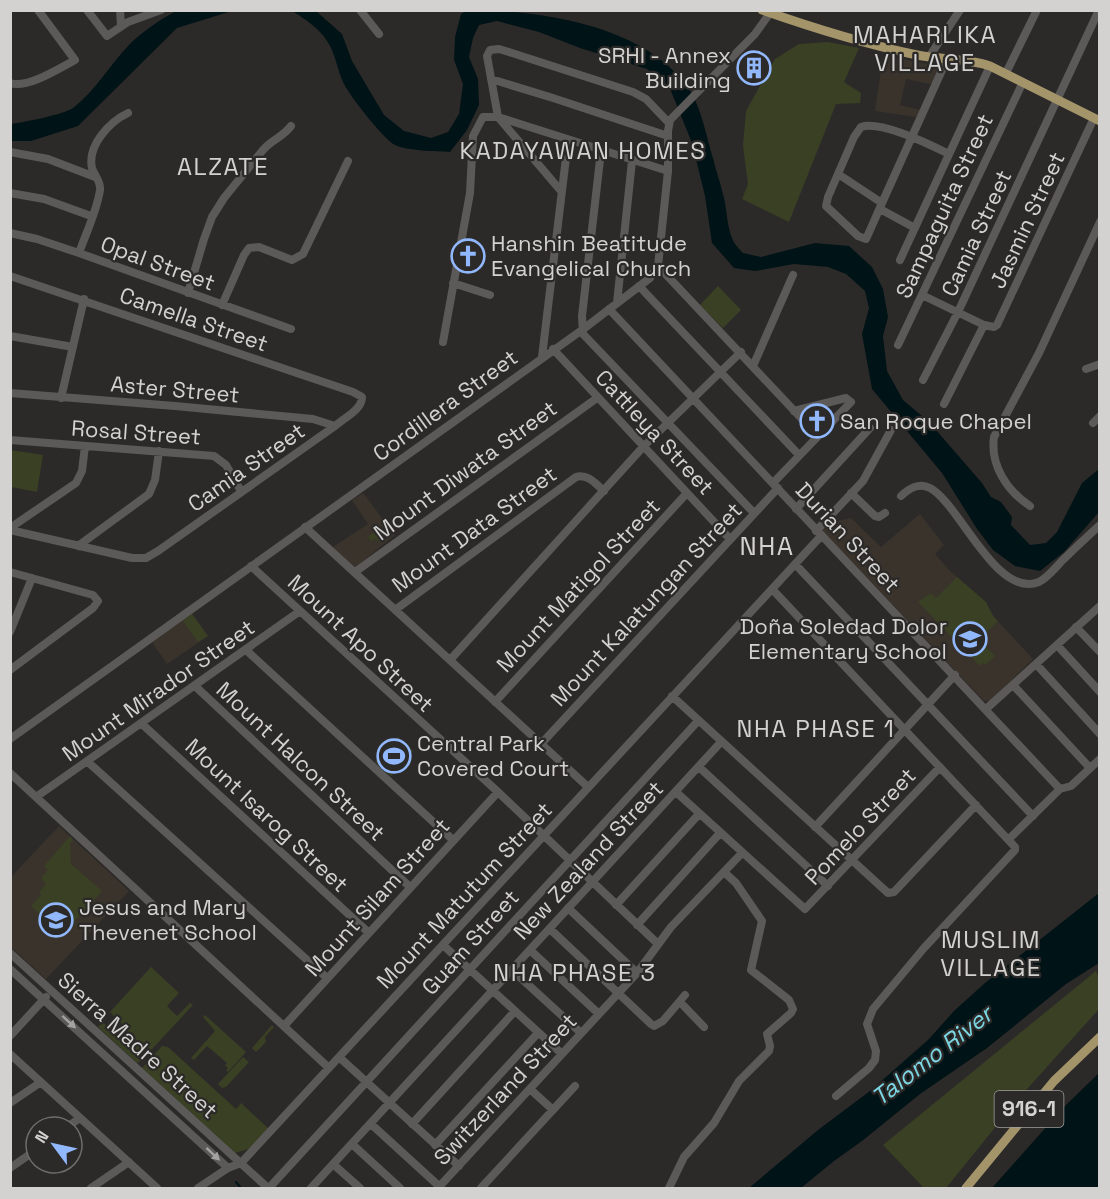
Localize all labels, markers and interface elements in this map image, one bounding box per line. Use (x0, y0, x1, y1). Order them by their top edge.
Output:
district label: MAHARLIKA VILLAGE (853, 19, 997, 78)
place label: SRHI - Annex Building (598, 41, 731, 94)
building icon: SRHI - Annex Building (736, 50, 772, 86)
street label: Sampaguita Street (889, 109, 999, 303)
district label: KADAYAWAN HOMES (460, 135, 706, 166)
street label: Jasmin Street (983, 147, 1071, 293)
district label: ALZATE (177, 151, 269, 182)
street label: Camia Street (934, 165, 1018, 301)
street label: Opal Street (97, 229, 219, 297)
place label: Hanshin Beatitude Evangelical Church (491, 229, 691, 282)
church icon: Hanshin Beatitude Evangelical Church (450, 238, 486, 274)
street label: Camella Street (116, 281, 272, 357)
street label: Cordillera Street (367, 343, 523, 467)
street label: Cattleya Street (590, 363, 720, 501)
street label: Aster Street (109, 369, 241, 409)
street label: Mount Diwata Street (368, 394, 562, 546)
church icon: San Roque Chapel (799, 403, 835, 439)
place label: San Roque Chapel (840, 407, 1032, 435)
street label: Rosal Street (70, 414, 202, 450)
street label: Camia Street (182, 416, 310, 518)
street label: Mount Data Street (386, 460, 562, 598)
street label: Durian Street (790, 476, 906, 598)
street label: Mount Matigol Street (490, 492, 666, 678)
street label: Mount Kalatungan Street (544, 496, 748, 712)
district label: NHA (739, 529, 795, 563)
street label: Mount Apo Street (282, 568, 440, 718)
place label: Doña Soledad Dolor Elementary School (740, 612, 947, 665)
street label: Mount Mirador Street (56, 613, 260, 767)
school or university icon: Doña Soledad Dolor Elementary School (952, 621, 988, 657)
street label: Mount Halcon Street (211, 676, 391, 846)
district label: NHA PHASE 1 (737, 713, 895, 744)
place label: Central Park Covered Court (417, 729, 569, 782)
street label: Mount Isarog Street (180, 732, 354, 898)
sports icon: Central Park Covered Court (376, 738, 412, 774)
street label: Pomelo Street (799, 761, 921, 891)
street label: New Zealand Street (507, 775, 669, 945)
street label: Mount Matutum Street (370, 796, 558, 994)
street label: Mount Silam Street (298, 812, 456, 982)
street label: Guam Street (415, 883, 525, 1001)
place label: Jesus and Mary Thevenet School (79, 893, 257, 946)
school or university icon: Jesus and Mary Thevenet School (38, 902, 74, 938)
district label: MUSLIM VILLAGE (940, 924, 1042, 983)
district label: NHA PHASE 3 (493, 957, 657, 988)
street label: Sierra Madre Street (52, 966, 224, 1124)
water label: Talomo River (865, 997, 1001, 1112)
street label: Switzerland Street (427, 1007, 583, 1171)
one-way arrow (62, 1015, 76, 1029)
road number: 916-1 (994, 1091, 1064, 1127)
north arrow (24, 1115, 84, 1175)
text: N (30, 1127, 54, 1147)
one-way arrow (205, 1147, 220, 1160)

